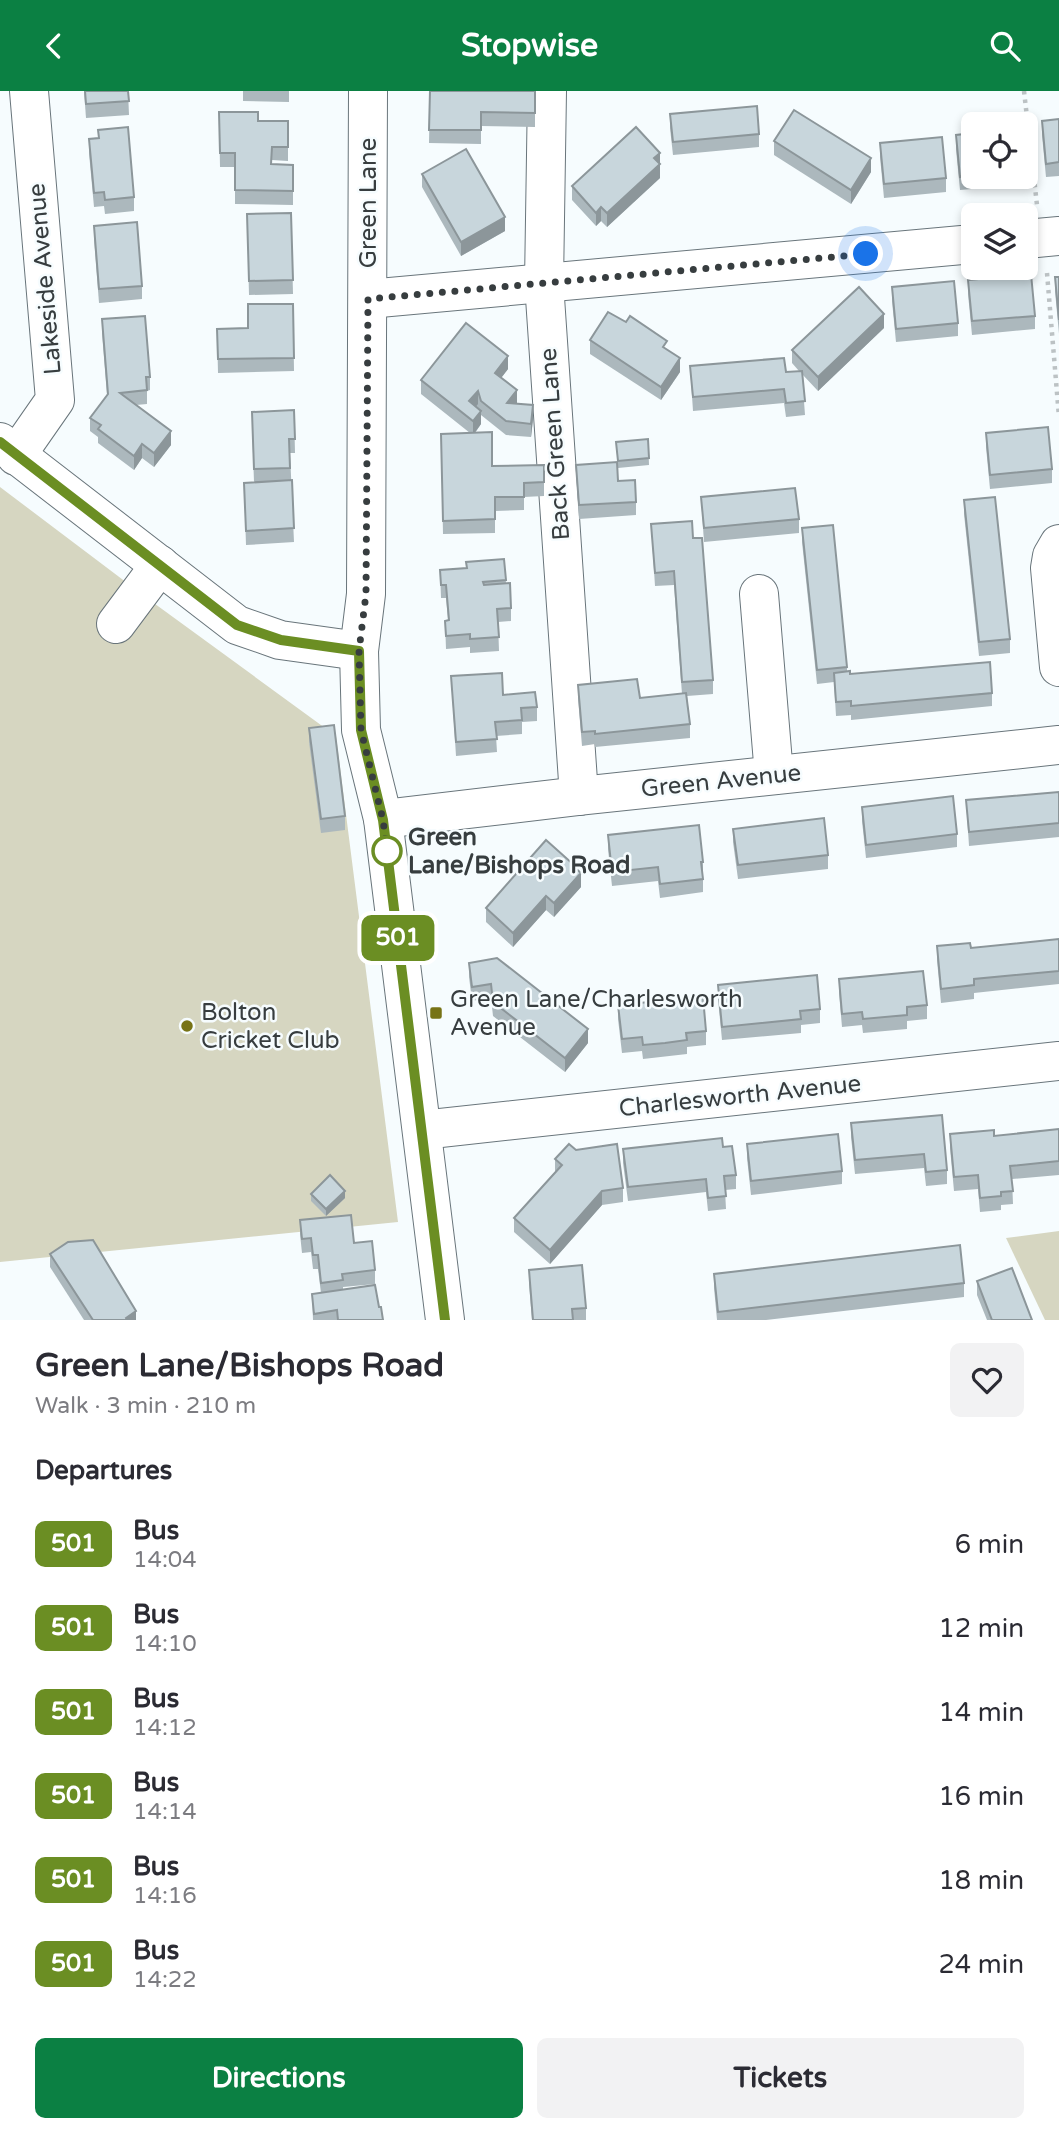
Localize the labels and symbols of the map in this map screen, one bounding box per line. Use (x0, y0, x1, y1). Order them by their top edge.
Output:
street label: Green Lane (354, 138, 383, 268)
street label: Lakeside Avenue (22, 182, 68, 376)
your location (848, 236, 883, 271)
street label: Back Green Lane (534, 347, 576, 541)
street label: Green Avenue (639, 758, 803, 804)
place label: Green Lane/Bishops Road (408, 823, 631, 880)
marker: Green Lane/Bishops Road (372, 836, 402, 866)
line badge: 501 (358, 915, 438, 961)
place label: Green Lane/Charlesworth Avenue (450, 985, 743, 1042)
place label: Bolton Cricket Club (201, 998, 340, 1055)
marker: Green Lane/Charlesworth Avenue (428, 1005, 444, 1021)
marker: Bolton Cricket Club (179, 1018, 195, 1034)
street label: Charlesworth Avenue (617, 1069, 863, 1123)

